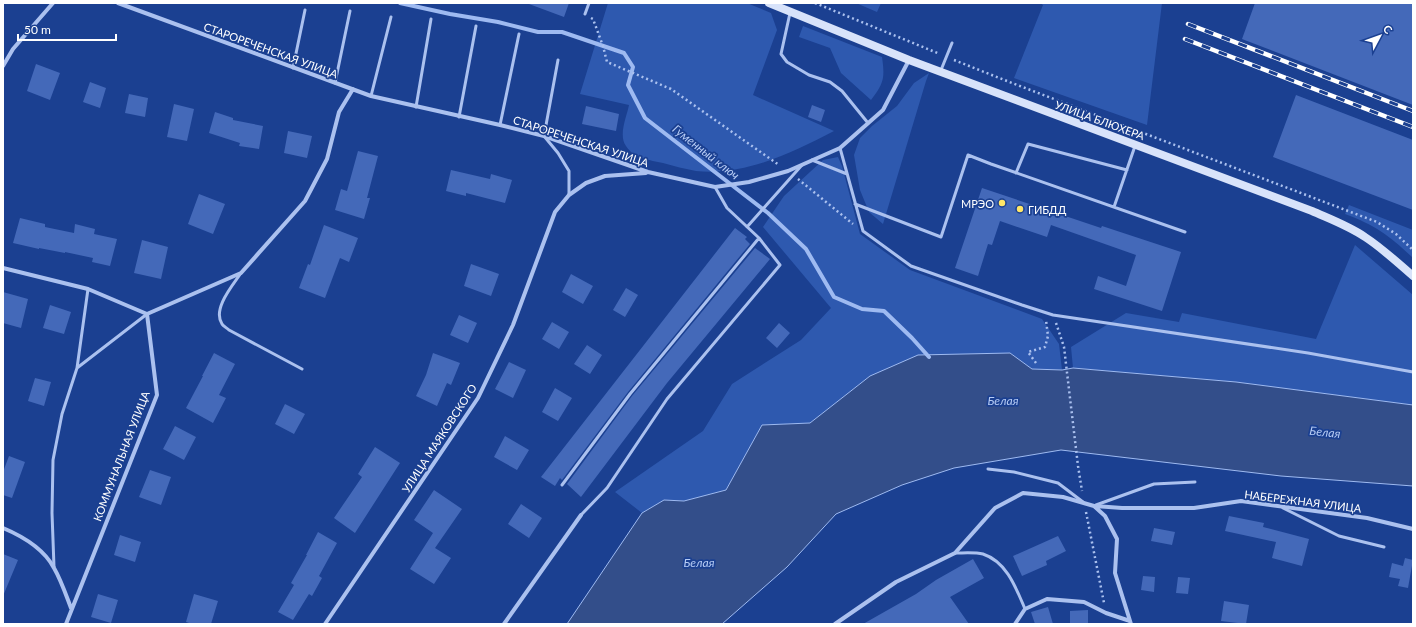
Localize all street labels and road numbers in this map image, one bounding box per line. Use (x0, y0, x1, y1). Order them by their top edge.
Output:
street label: СТАРОРЕЧЕНСКАЯ УЛИЦА (202, 20, 340, 81)
street label: УЛИЦА БЛЮХЕРА (1053, 98, 1147, 142)
street label: СТАРОРЕЧЕНСКАЯ УЛИЦА (512, 113, 651, 169)
street label: УЛИЦА МАЯКОВСКОГО (399, 381, 479, 495)
street label: КОММУНАЛЬНАЯ УЛИЦА (90, 389, 152, 523)
street label: НАБЕРЕЖНАЯ УЛИЦА (1244, 487, 1363, 515)

